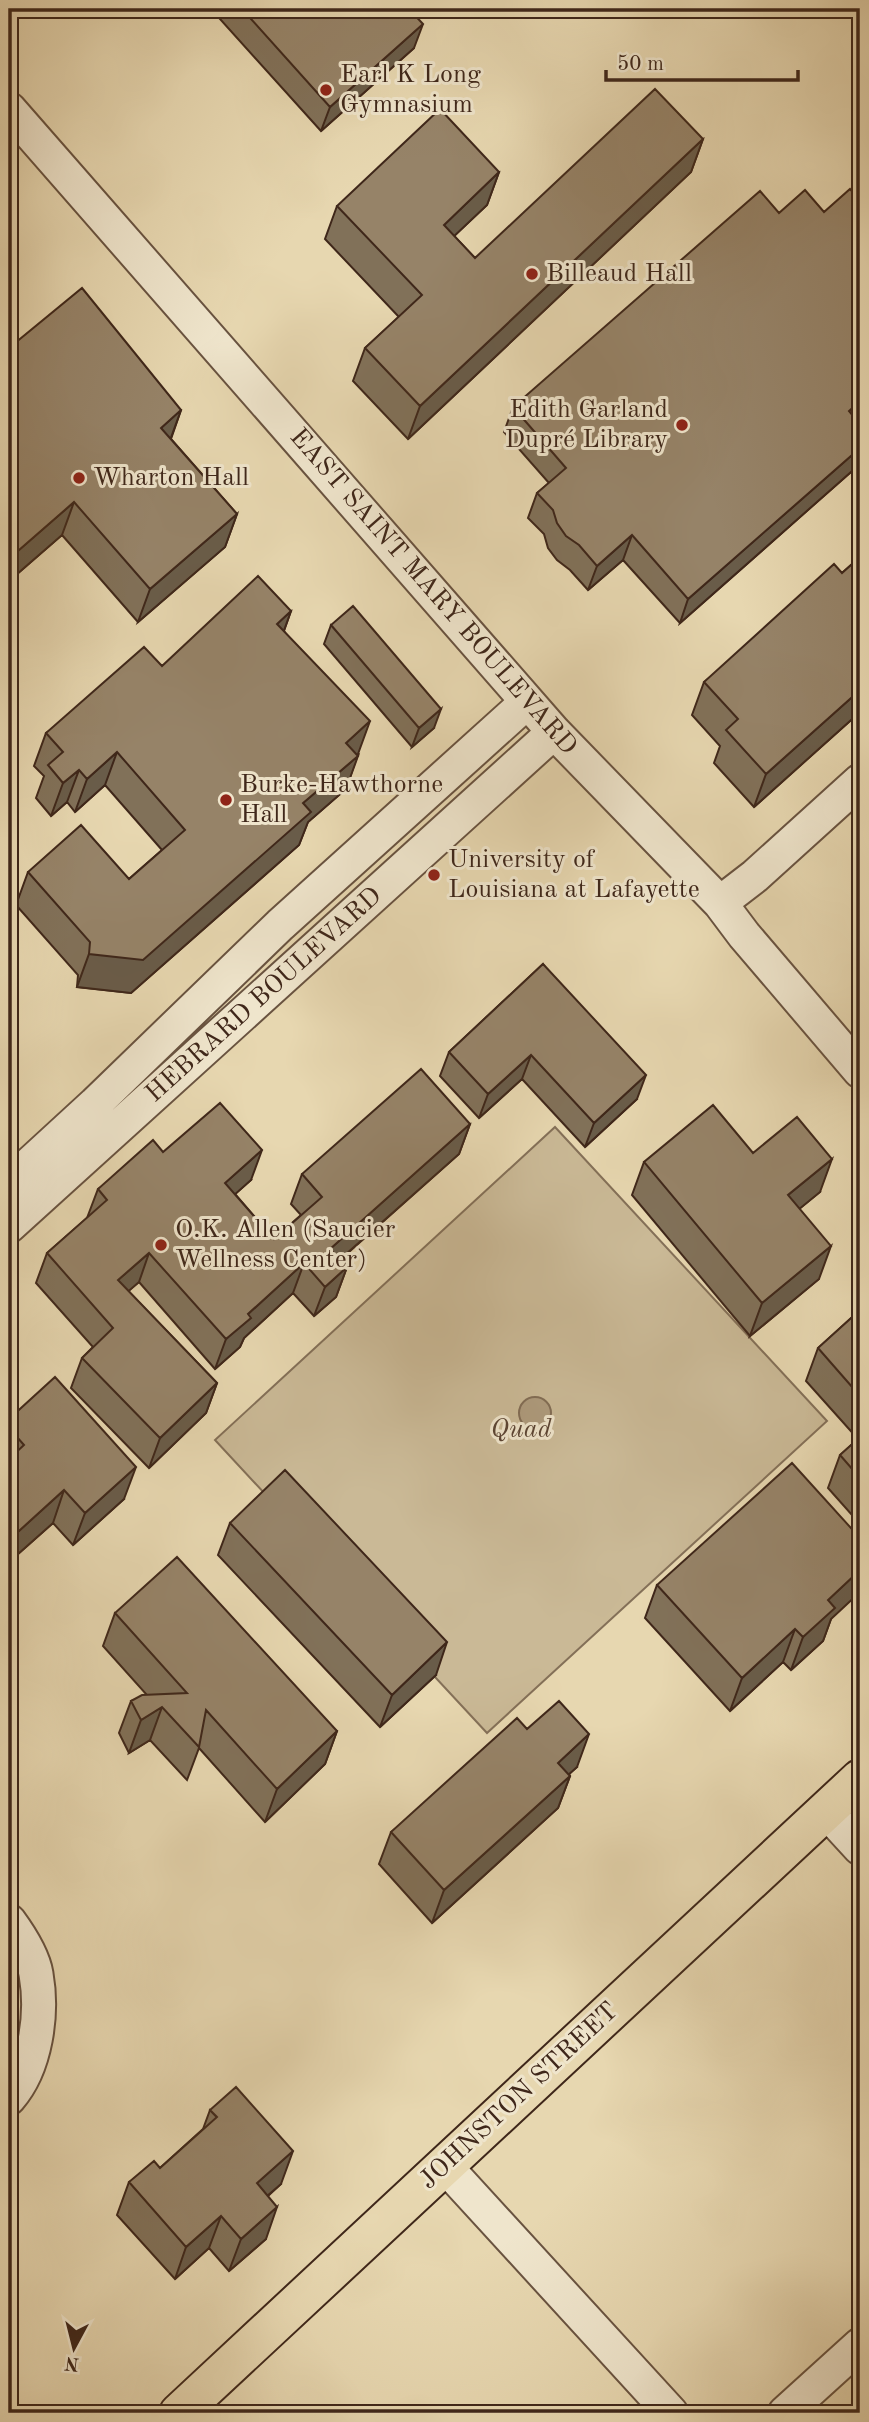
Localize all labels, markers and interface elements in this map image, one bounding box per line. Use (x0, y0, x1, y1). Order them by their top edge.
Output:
scale bar (606, 38, 799, 82)
text: 50 m (617, 54, 664, 75)
place label: Earl K Long Gymnasium (340, 62, 481, 118)
marker: Earl K Long Gymnasium (318, 82, 334, 98)
place label: Billeaud Hall (546, 261, 692, 287)
marker: Billeaud Hall (524, 266, 540, 282)
place label: Edith Garland Dupré Library (505, 397, 668, 453)
marker: Edith Garland Dupré Library (674, 417, 690, 433)
street label: EAST SAINT MARY BOULEVARD (285, 424, 581, 760)
place label: Wharton Hall (93, 465, 249, 491)
marker: Wharton Hall (71, 470, 87, 486)
place label: Burke-Hawthorne Hall (240, 772, 443, 828)
marker: Burke-Hawthorne Hall (218, 792, 234, 808)
place label: University of Louisiana at Lafayette (448, 847, 700, 903)
marker: University of Louisiana at Lafayette (426, 867, 442, 883)
street label: HEBRARD BOULEVARD (141, 883, 387, 1107)
place label: O.K. Allen (Saucier Wellness Center) (175, 1217, 396, 1273)
marker: O.K. Allen (Saucier Wellness Center) (153, 1237, 169, 1253)
park label: Quad (490, 1417, 552, 1443)
street label: JOHNSTON STREET (415, 1998, 623, 2194)
north arrow (38, 2314, 108, 2384)
text: N (63, 2352, 81, 2373)

